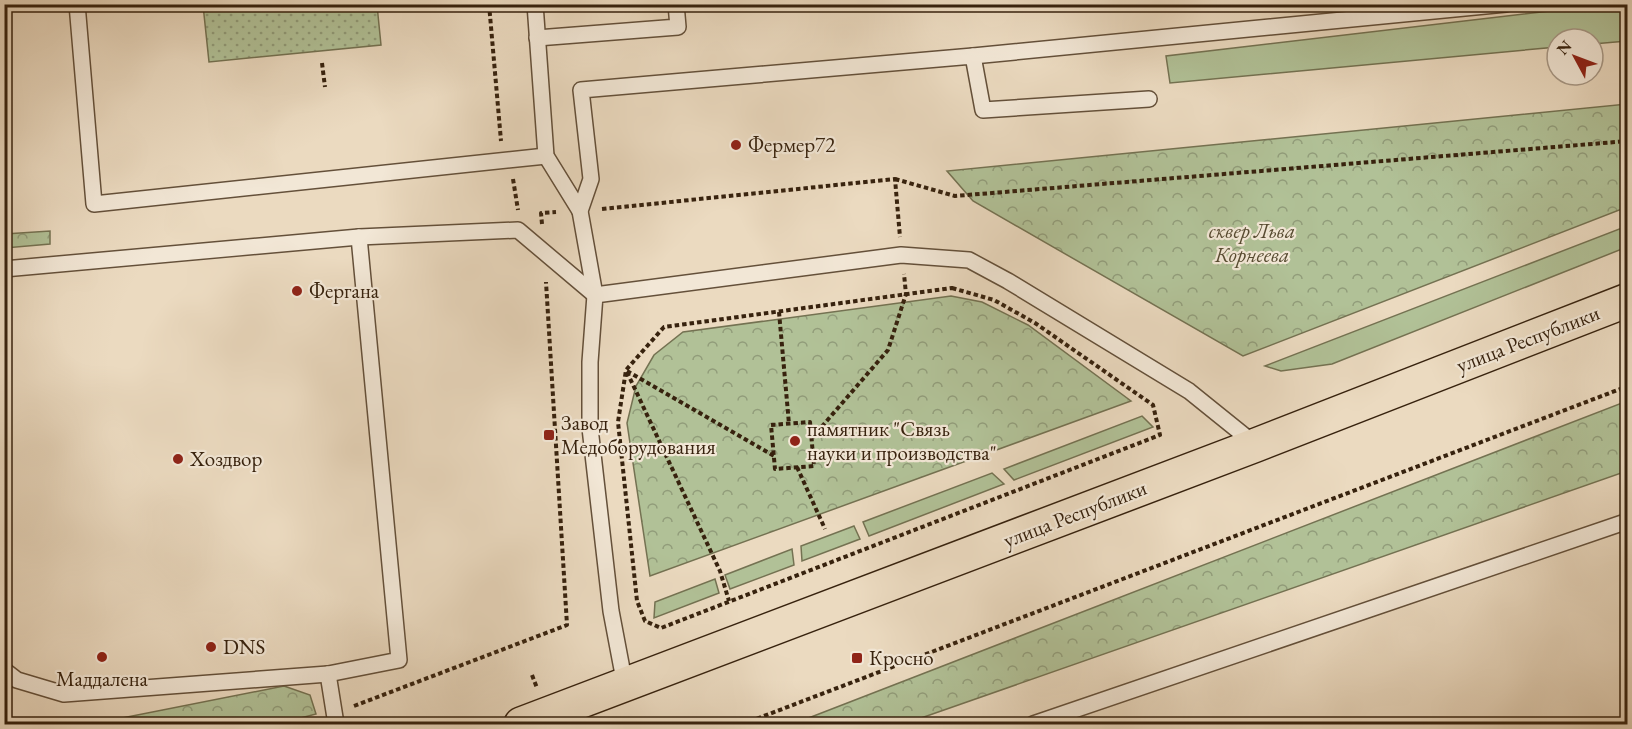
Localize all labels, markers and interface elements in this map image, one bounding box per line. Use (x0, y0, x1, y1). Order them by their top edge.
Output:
north arrow (1545, 27, 1605, 87)
text: N (1552, 36, 1576, 59)
place label: Фермер72 (748, 131, 835, 158)
marker: Фермер72 (729, 138, 743, 152)
park label: сквер Льва Корнеева (1209, 217, 1295, 268)
place label: Фергана (309, 277, 380, 304)
marker: Фергана (290, 284, 304, 298)
street label: улица Республики (1452, 299, 1603, 378)
place label: Завод Медоборудования (561, 409, 716, 460)
place label: памятник "Связь науки и производства" (807, 415, 997, 466)
marker: Завод Медоборудования (542, 428, 556, 442)
marker: памятник "Связь науки и производства" (788, 434, 802, 448)
place label: Хоздвор (189, 445, 262, 472)
marker: Хоздвор (171, 452, 185, 466)
street label: улица Республики (999, 474, 1150, 553)
place label: DNS (223, 633, 265, 660)
marker: DNS (204, 640, 218, 654)
place label: Кросно (869, 644, 934, 671)
marker: Маддалена (95, 650, 109, 664)
marker: Кросно (850, 651, 864, 665)
place label: Маддалена (56, 665, 149, 692)

